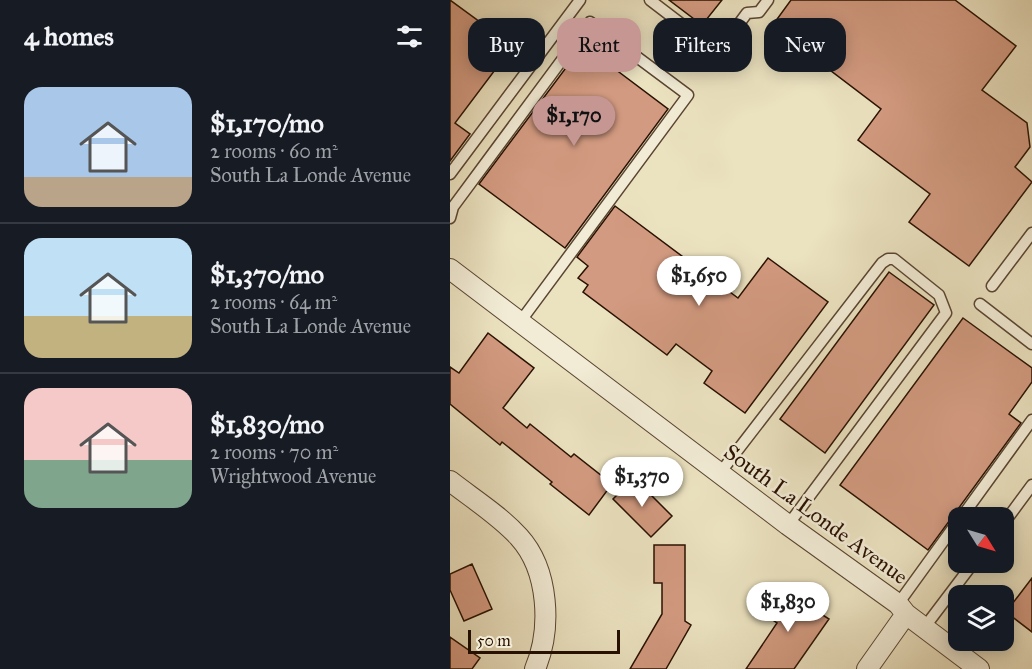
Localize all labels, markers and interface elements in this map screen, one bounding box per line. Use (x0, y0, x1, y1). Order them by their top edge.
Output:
chip: Buy (468, 18, 545, 72)
chip: Rent (557, 18, 641, 72)
chip: Filters (653, 18, 752, 72)
chip: New (764, 18, 846, 72)
text: 4 homes (24, 20, 114, 52)
icon: filters (393, 20, 426, 53)
pin: $1,170 (525, 96, 623, 147)
text: $1,170 (546, 103, 602, 127)
text: $1,170/mo (210, 107, 324, 139)
icon: home (72, 111, 144, 183)
text: 2 rooms · 60 m² (210, 139, 338, 163)
text: South La Londe Avenue (210, 163, 411, 187)
pin: $1,650 (650, 256, 748, 307)
text: $1,370/mo (210, 258, 324, 290)
icon: home (72, 262, 144, 334)
text: $1,650 (671, 263, 727, 287)
text: 2 rooms · 64 m² (210, 290, 337, 314)
text: South La Londe Avenue (210, 314, 411, 338)
text: $1,830/mo (210, 408, 324, 440)
icon: home (72, 412, 144, 484)
street label: South La Londe Avenue (719, 438, 913, 590)
text: 2 rooms · 70 m² (210, 440, 338, 464)
pin: $1,370 (593, 457, 691, 508)
text: Wrightwood Avenue (210, 464, 376, 488)
text: $1,370 (614, 464, 670, 488)
north arrow (948, 507, 1014, 573)
map controls (948, 507, 1014, 651)
pin: $1,830 (739, 582, 837, 633)
button: layers (948, 585, 1014, 651)
text: $1,830 (760, 589, 816, 613)
scale bar (468, 627, 620, 654)
text: 50 m (477, 631, 511, 650)

